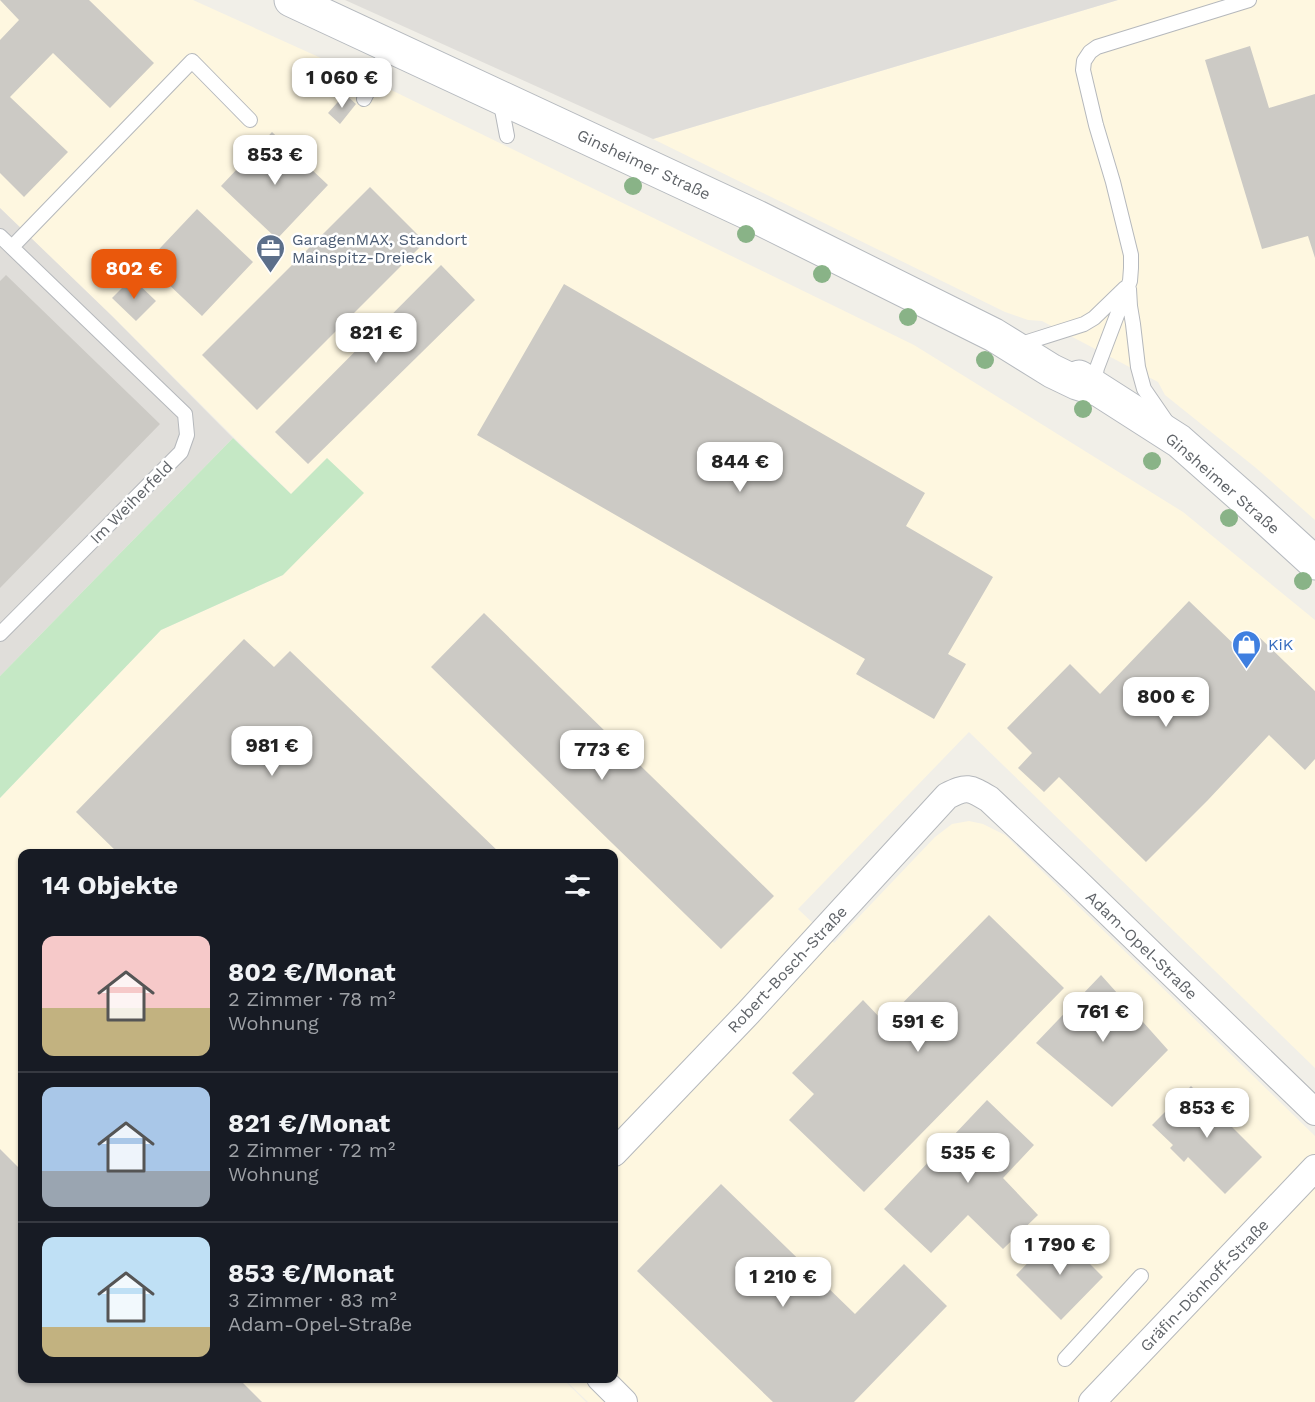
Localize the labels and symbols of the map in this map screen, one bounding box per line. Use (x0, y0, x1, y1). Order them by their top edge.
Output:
pin: 1 060 € (287, 58, 397, 109)
street label: Ginsheimer Straße (574, 125, 714, 204)
pin: 853 € (233, 135, 317, 186)
place label: GaragenMAX, Standort Mainspitz-Dreieck (292, 230, 467, 267)
office icon: GaragenMAX, Standort Mainspitz-Dreieck (255, 232, 287, 274)
pin: 802 € (92, 249, 176, 300)
pin: 821 € (334, 313, 418, 364)
street label: Ginsheimer Straße (1162, 429, 1284, 538)
pin: 844 € (698, 442, 782, 493)
street label: Im Weiherfeld (86, 457, 177, 548)
shop icon: KiK (1231, 628, 1263, 670)
place label: KiK (1268, 635, 1294, 654)
pin: 800 € (1124, 677, 1208, 728)
pin: 981 € (230, 726, 314, 777)
pin: 773 € (560, 730, 644, 781)
street label: Adam-Opel-Straße (1082, 887, 1201, 1003)
street label: Robert-Bosch-Straße (724, 902, 851, 1037)
pin: 761 € (1061, 992, 1145, 1043)
pin: 591 € (876, 1002, 960, 1053)
pin: 853 € (1165, 1088, 1249, 1139)
pin: 535 € (926, 1133, 1010, 1184)
street label: Gräfin-Dönhoff-Straße (1136, 1215, 1273, 1355)
pin: 1 790 € (1005, 1225, 1115, 1276)
pin: 1 210 € (728, 1257, 838, 1308)

